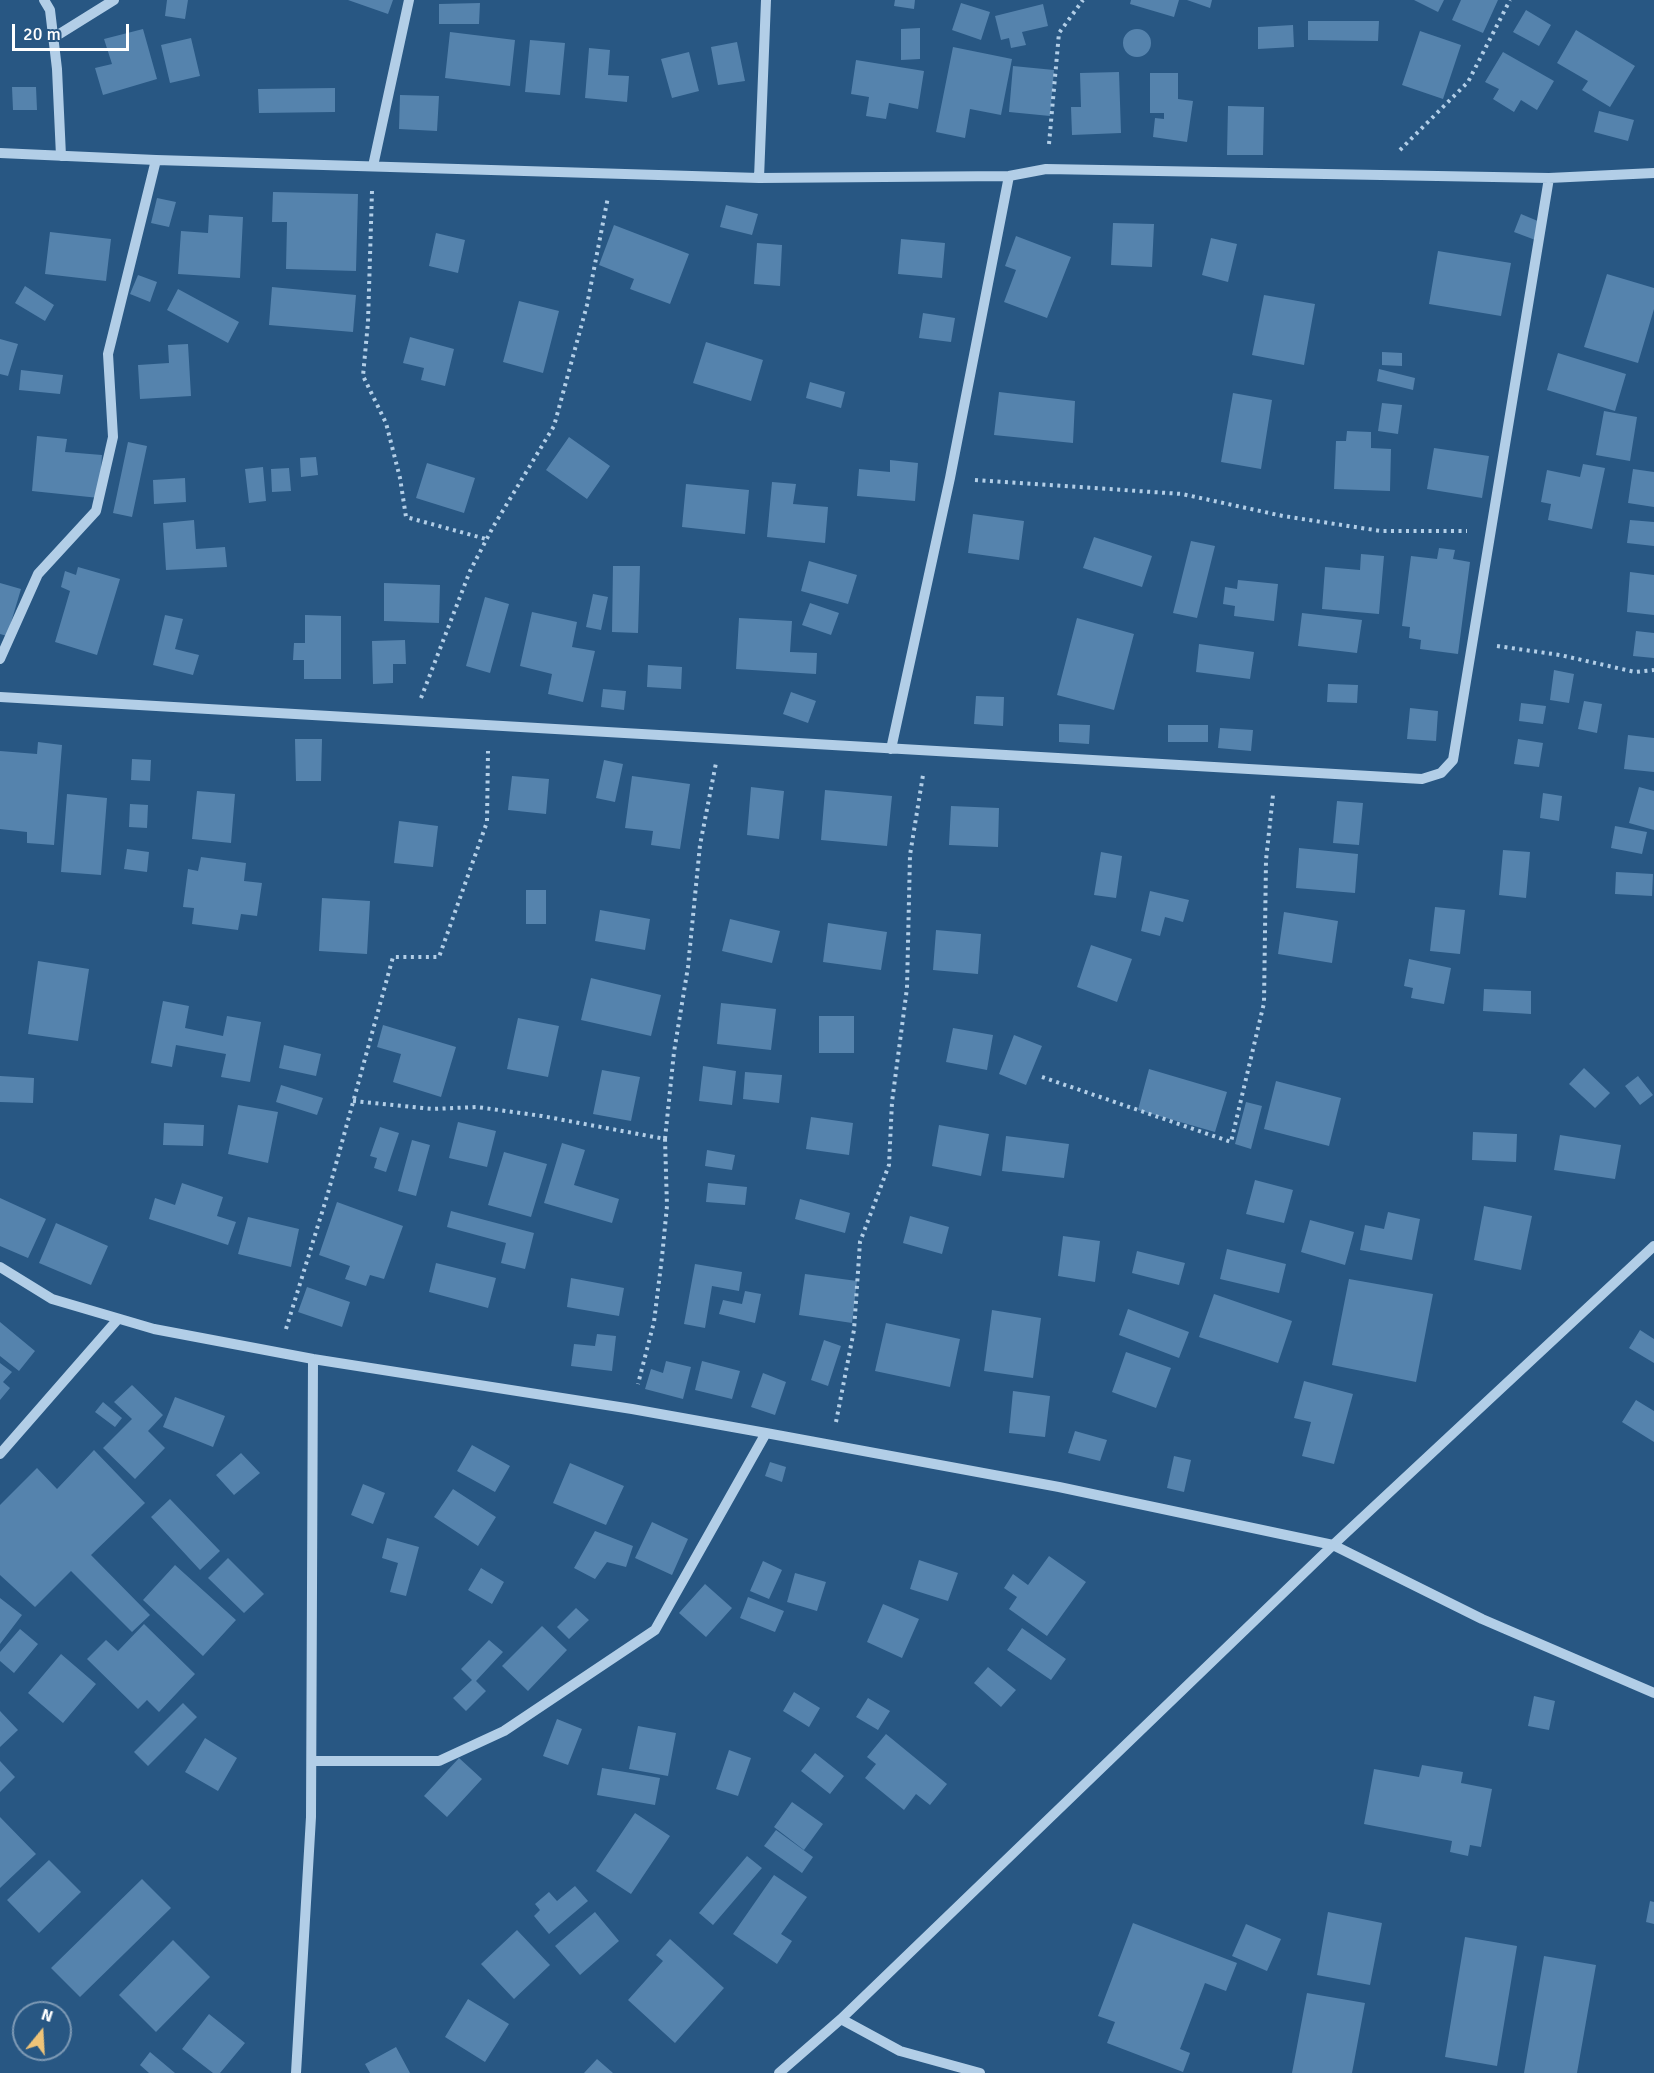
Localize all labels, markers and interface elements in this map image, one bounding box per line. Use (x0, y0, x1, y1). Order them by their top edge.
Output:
scale bar (15, 12, 132, 50)
text: 20 m (23, 23, 61, 45)
north arrow (12, 2001, 72, 2061)
text: N (39, 2005, 55, 2027)

